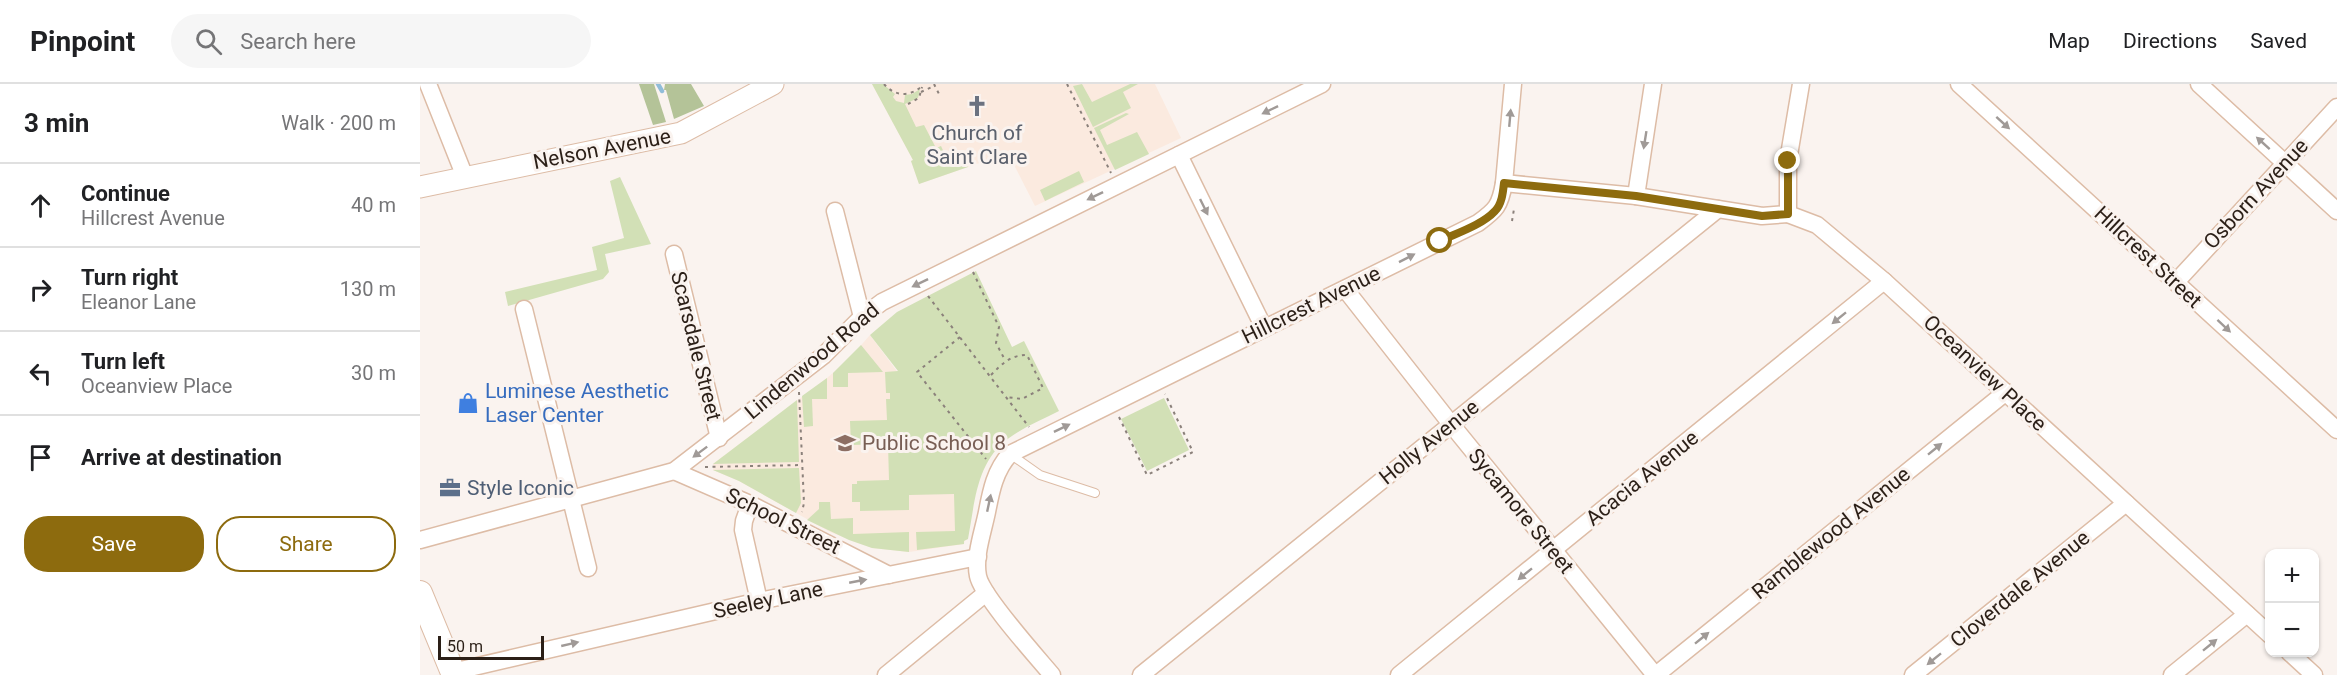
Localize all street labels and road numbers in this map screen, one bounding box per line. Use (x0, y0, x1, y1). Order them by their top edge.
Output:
street label: Nelson Avenue (531, 124, 673, 174)
street label: Osborn Avenue (2199, 134, 2313, 254)
street label: Hillcrest Street (2089, 201, 2207, 313)
street label: Hillcrest Avenue (1238, 261, 1384, 349)
street label: Scarsdale Street (666, 269, 726, 423)
street label: Lindenwood Road (740, 298, 884, 424)
street label: Oceanview Place (1919, 310, 2051, 436)
street label: Holly Avenue (1374, 395, 1484, 489)
street label: Acacia Avenue (1581, 425, 1703, 531)
street label: Sycamore Street (1463, 444, 1579, 578)
street label: Ramblewood Avenue (1747, 462, 1915, 604)
street label: School Street (722, 483, 844, 559)
street label: Cloverdale Avenue (1946, 526, 2094, 652)
street label: Seeley Lane (711, 577, 825, 623)

